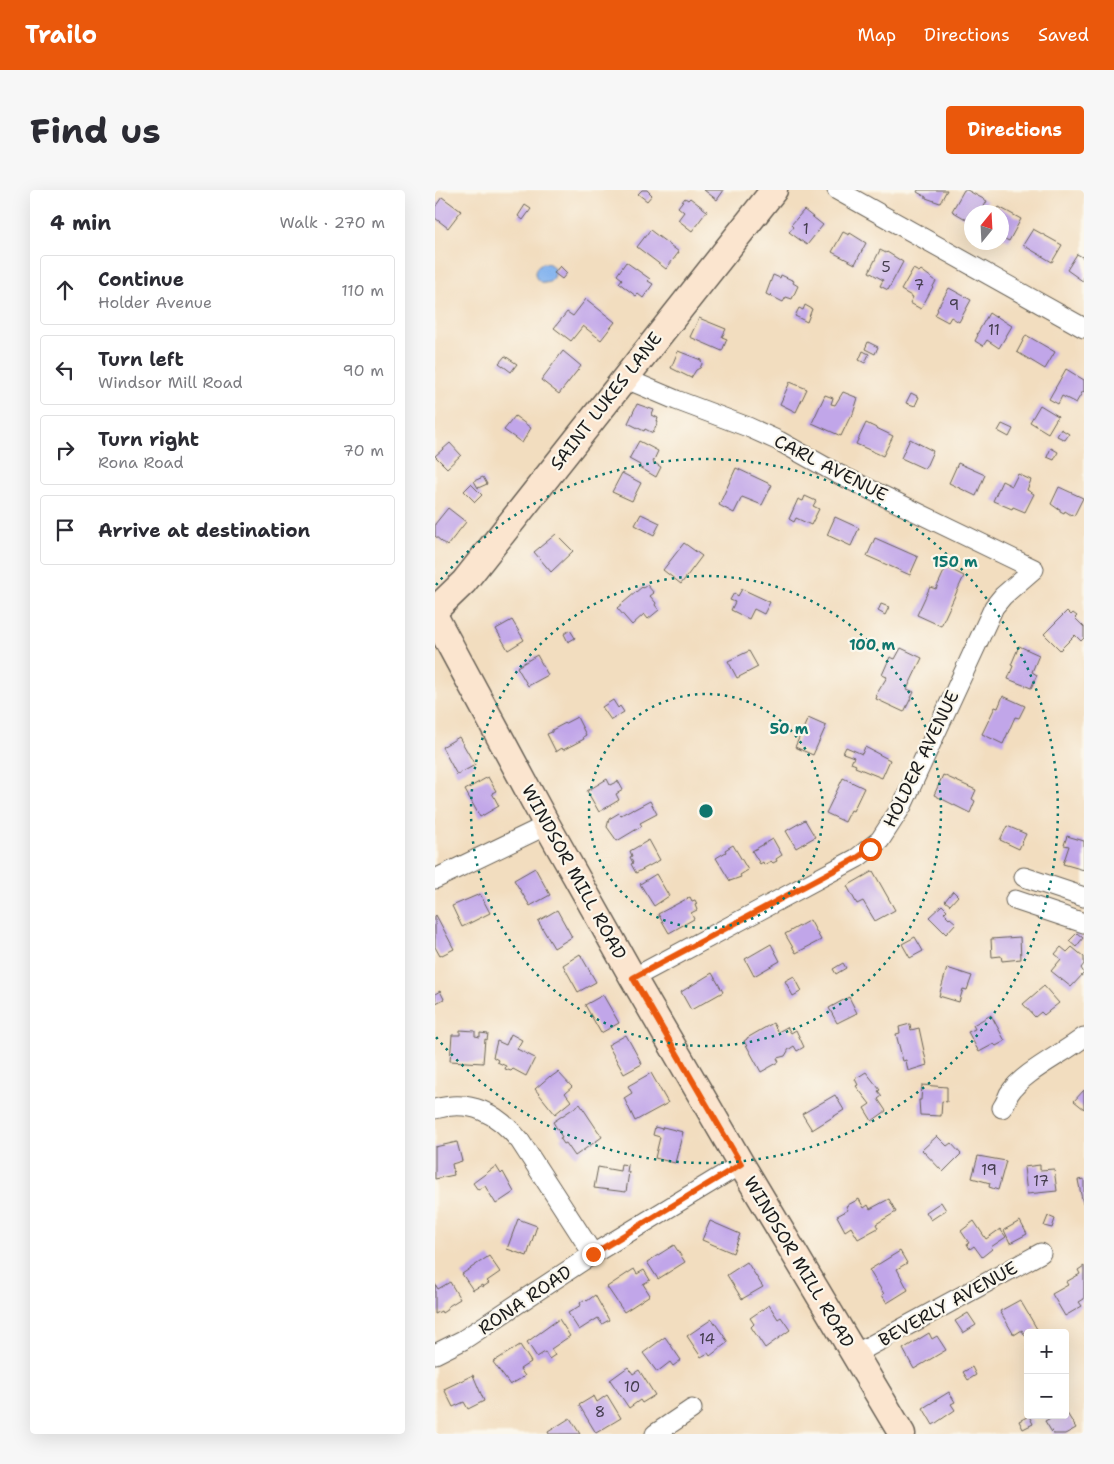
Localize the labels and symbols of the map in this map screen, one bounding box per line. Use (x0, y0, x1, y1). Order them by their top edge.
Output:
north arrow (964, 205, 1009, 250)
house number: 1 (803, 219, 809, 239)
house number: 5 (881, 257, 891, 277)
house number: 7 (914, 275, 924, 295)
house number: 9 (949, 295, 959, 315)
house number: 11 (988, 320, 1000, 340)
street label: SAINT LUKES LANE (544, 327, 668, 475)
street label: CARL AVENUE (770, 429, 892, 507)
text: 150 m (932, 552, 978, 572)
text: 100 m (849, 635, 895, 655)
street label: HOLDER AVENUE (877, 687, 965, 831)
text: 50 m (770, 719, 809, 739)
street label: WINDSOR MILL ROAD (516, 780, 632, 964)
centre of rings (697, 802, 715, 820)
route start (859, 838, 882, 861)
house number: 19 (981, 1160, 997, 1180)
house number: 17 (1033, 1171, 1049, 1191)
street label: WINDSOR MILL ROAD (738, 1172, 860, 1352)
route end (582, 1243, 605, 1266)
street label: BEVERLY AVENUE (874, 1256, 1022, 1352)
street label: RONA ROAD (474, 1260, 577, 1340)
house number: 14 (699, 1329, 715, 1349)
house number: 10 (624, 1377, 640, 1397)
house number: 8 (595, 1402, 605, 1422)

